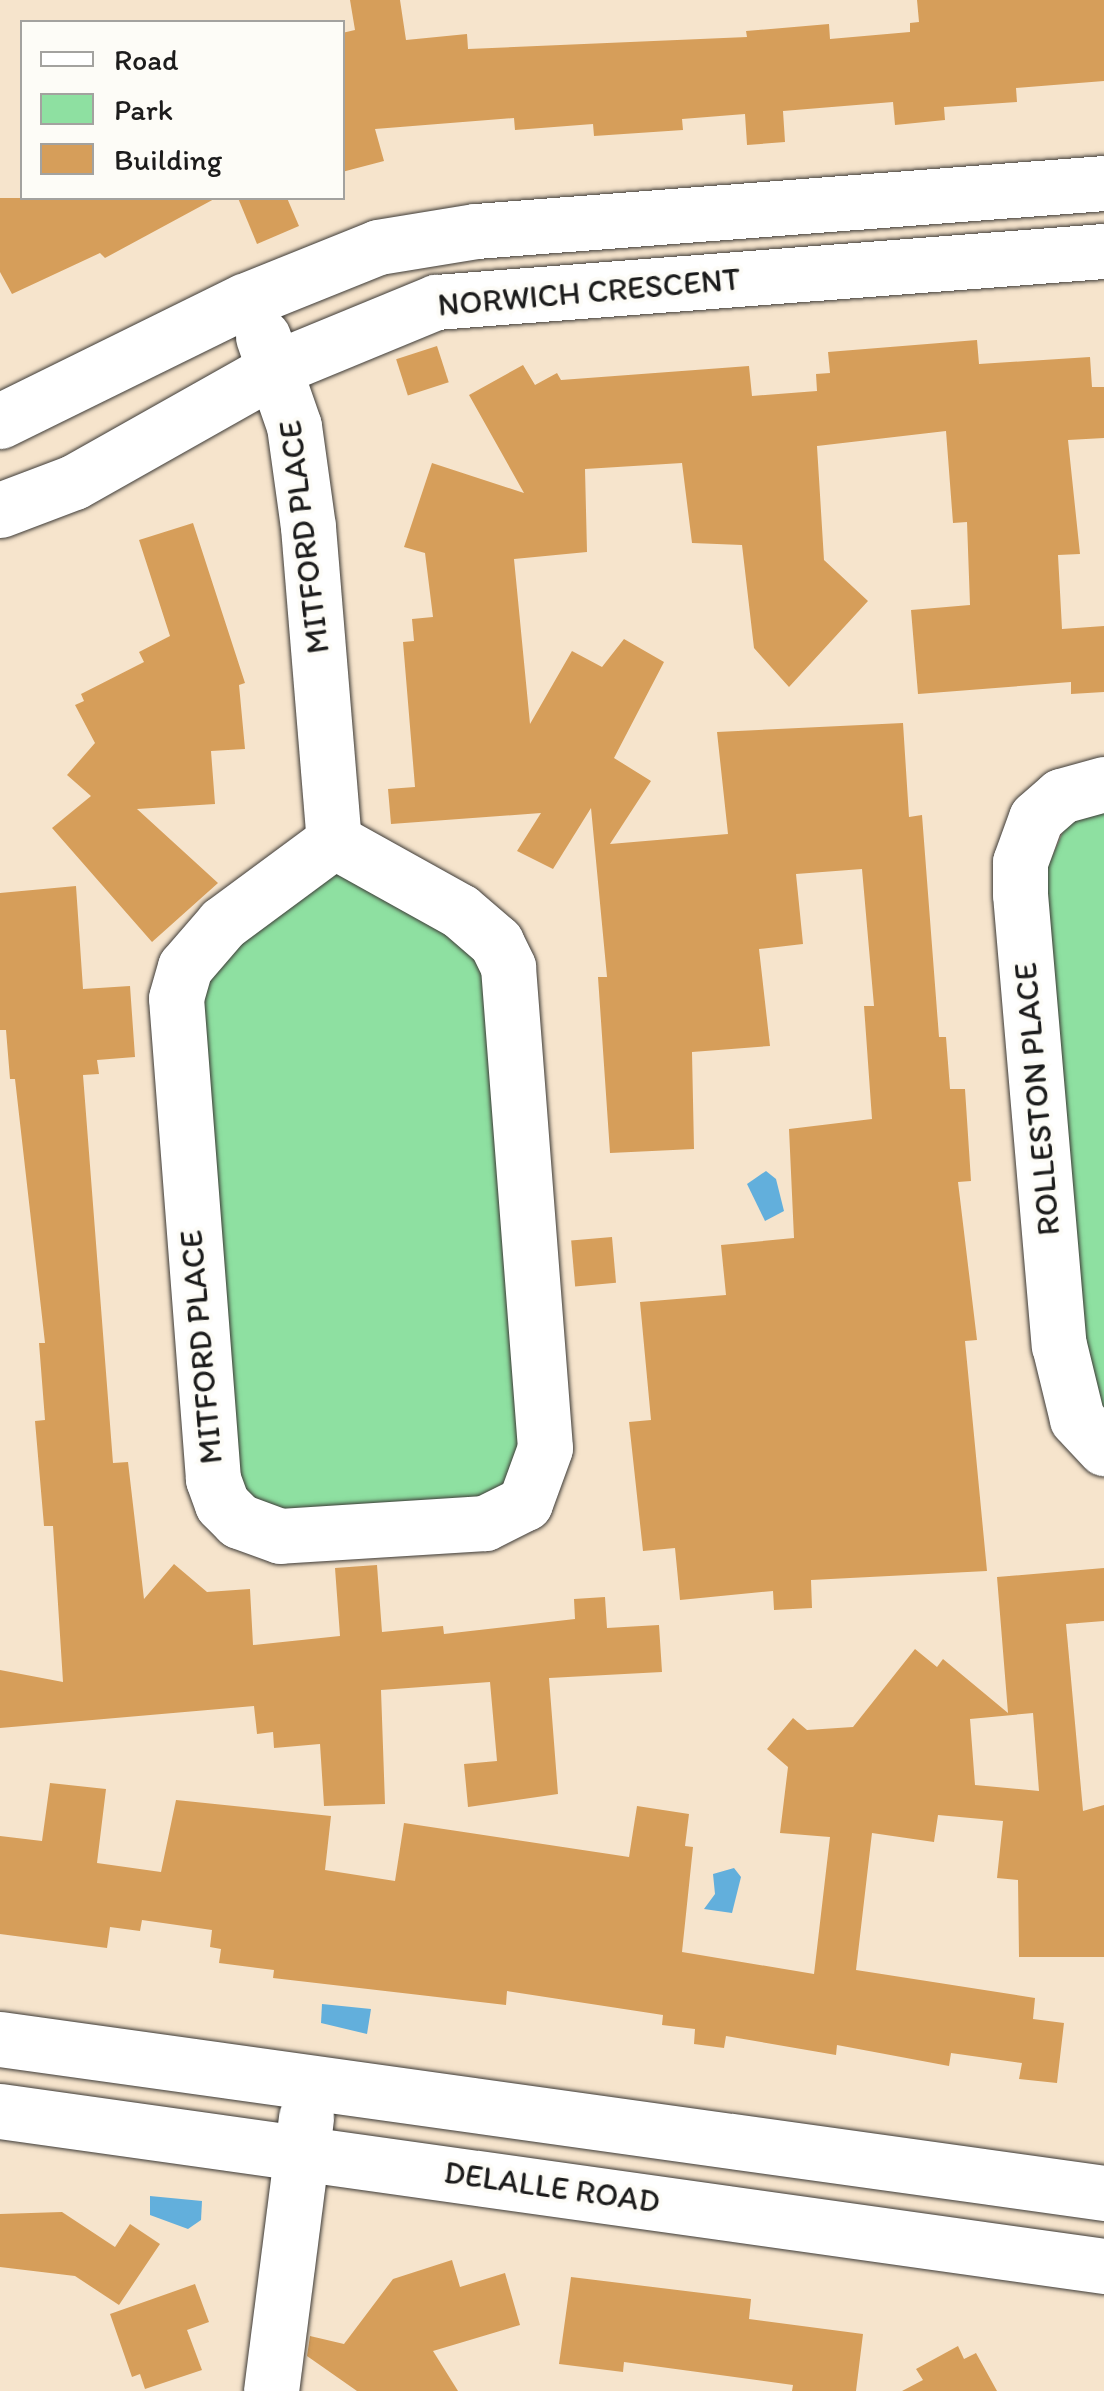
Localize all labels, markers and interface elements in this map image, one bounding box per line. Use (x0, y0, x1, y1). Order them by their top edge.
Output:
legend (20, 20, 345, 200)
text: Road (114, 41, 179, 78)
text: Park (114, 91, 173, 128)
text: Building (114, 141, 222, 178)
street label: NORWICH CRESCENT (436, 260, 742, 324)
street label: MITFORD PLACE (271, 418, 337, 656)
street label: ROLLESTON PLACE (1006, 961, 1068, 1237)
street label: MITFORD PLACE (172, 1228, 230, 1466)
street label: DELALLE ROAD (442, 2153, 662, 2221)

